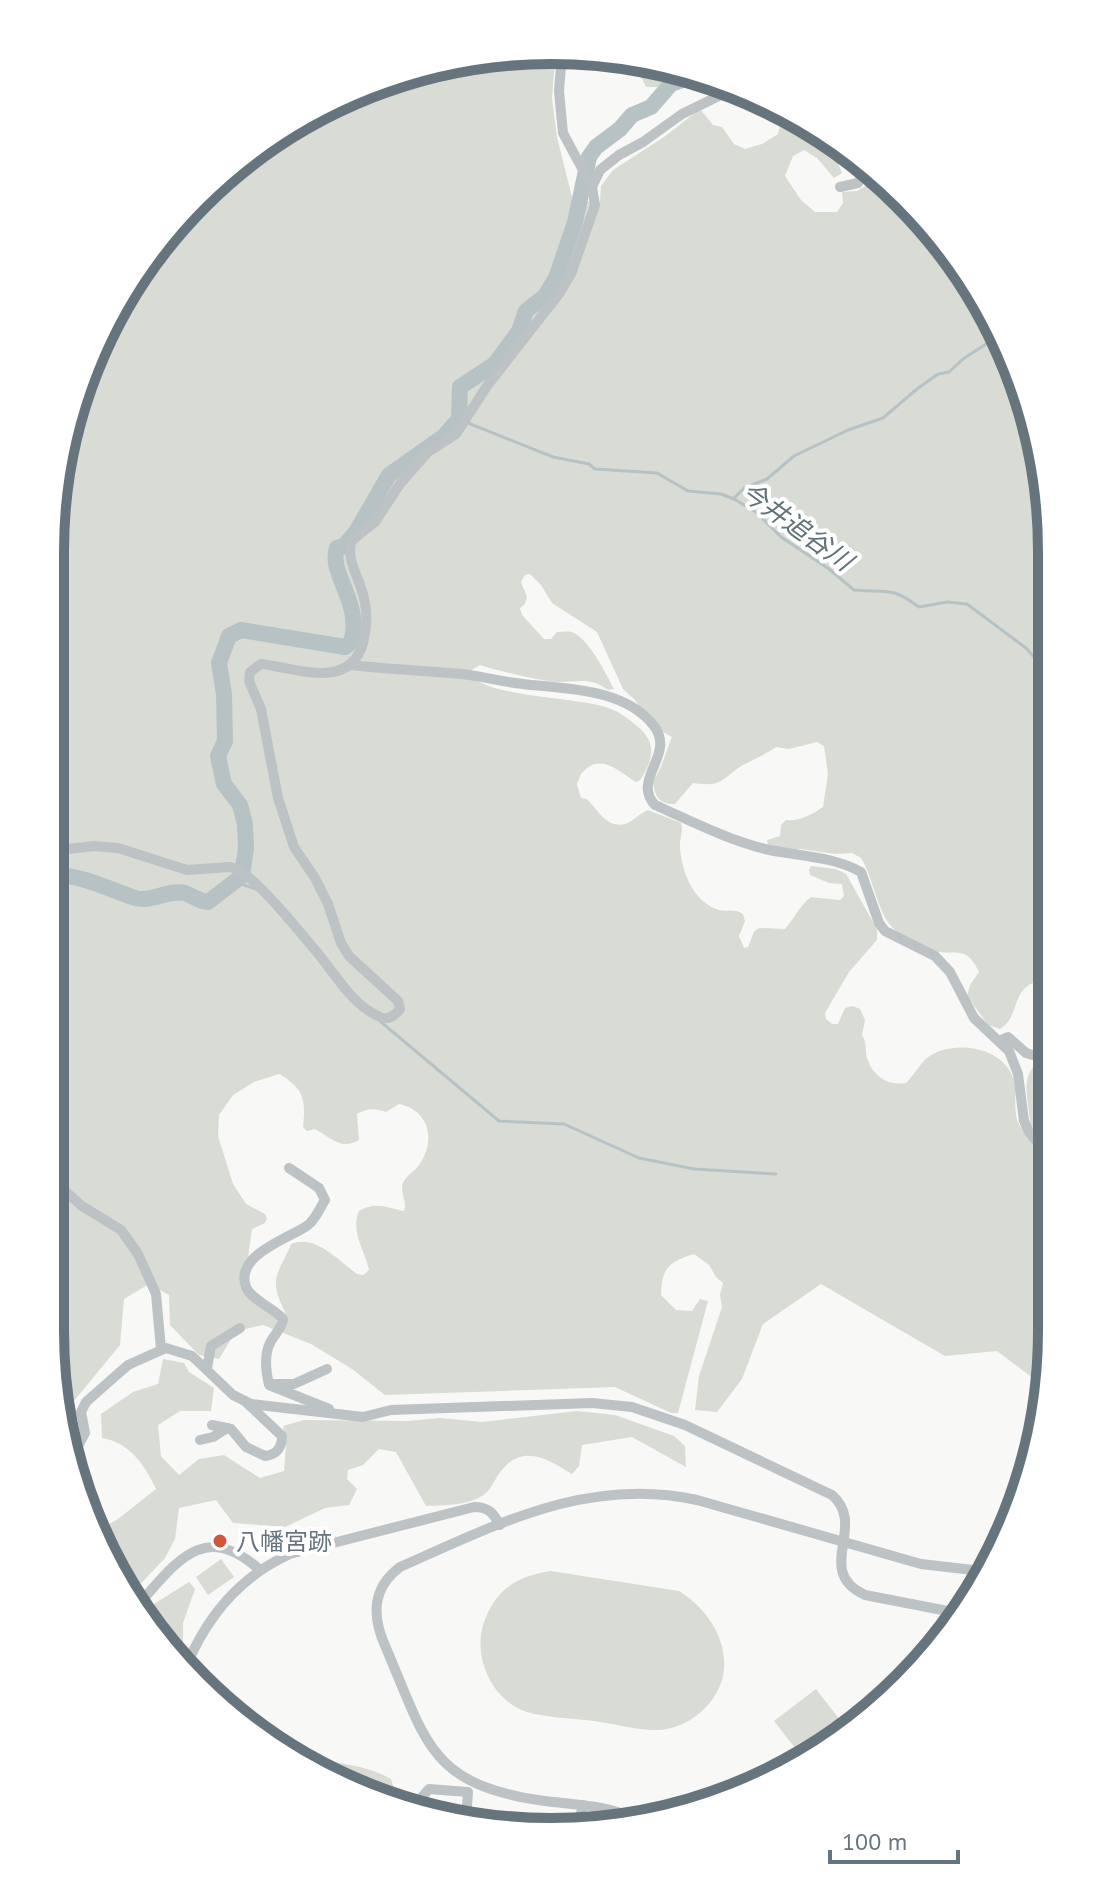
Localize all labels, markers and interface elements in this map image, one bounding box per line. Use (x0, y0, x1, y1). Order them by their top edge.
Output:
water label: 今井追谷川 (735, 474, 862, 579)
place label: 八幡宮跡 (236, 1526, 332, 1557)
marker: 八幡宮跡 (211, 1532, 229, 1550)
scale bar (830, 1814, 958, 1864)
text: 100 m (842, 1826, 907, 1857)

